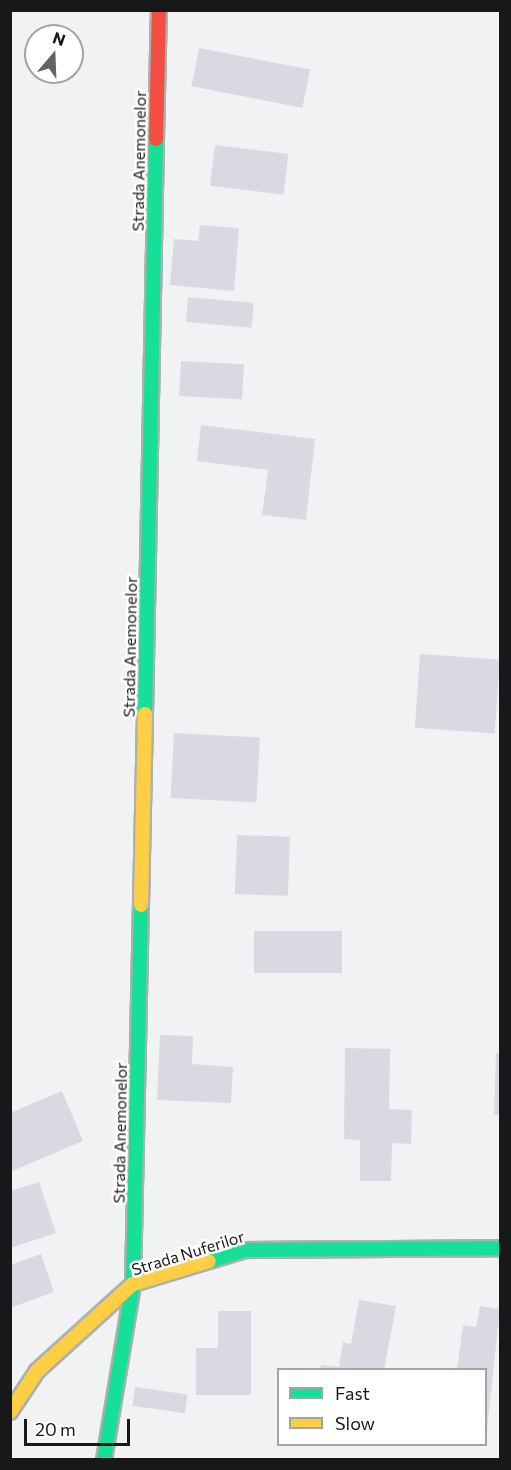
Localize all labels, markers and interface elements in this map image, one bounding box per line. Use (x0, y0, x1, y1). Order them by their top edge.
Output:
north arrow (24, 24, 84, 84)
text: N (51, 27, 68, 49)
street label: Strada Anemonelor (128, 90, 150, 232)
street label: Strada Anemonelor (119, 576, 141, 718)
street label: Strada Anemonelor (109, 1062, 131, 1204)
street label: Strada Nuferilor (129, 1227, 247, 1279)
legend (277, 1368, 487, 1446)
text: Fast (335, 1382, 370, 1404)
scale bar (27, 1407, 134, 1445)
text: Slow (335, 1412, 375, 1434)
text: 20 m (35, 1418, 76, 1440)

